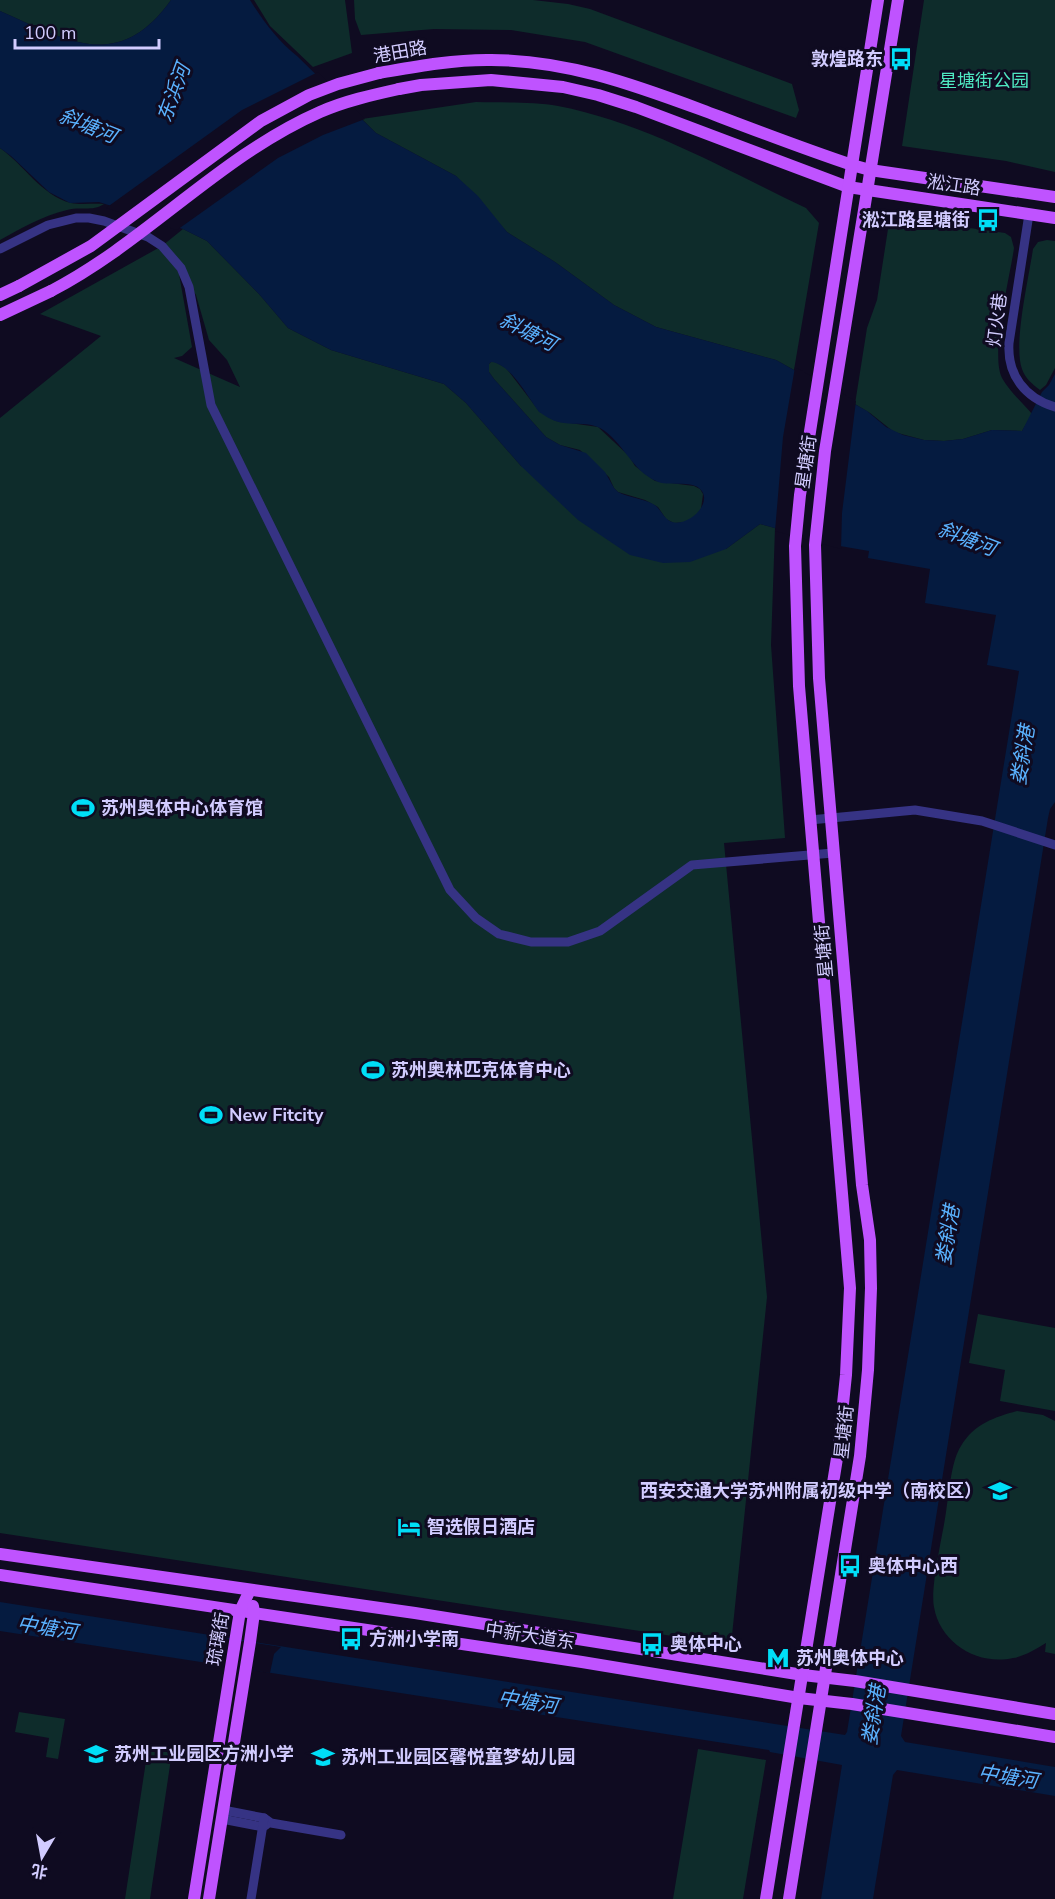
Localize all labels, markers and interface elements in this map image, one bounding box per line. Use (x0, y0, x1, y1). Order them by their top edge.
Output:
scale bar (15, 12, 159, 50)
text: 100 m (24, 21, 76, 45)
street label: 港田路 (371, 35, 429, 69)
bus stop icon: 敦煌路东 (888, 46, 914, 72)
place label: 敦煌路东 (811, 47, 883, 71)
water label: 东浜河 (151, 56, 198, 126)
park label: 星塘街公园 (939, 69, 1029, 93)
water label: 斜塘河 (55, 102, 125, 151)
street label: 淞江路 (926, 169, 982, 201)
bus stop icon: 淞江路星塘街 (975, 207, 1001, 233)
place label: 淞江路星塘街 (862, 208, 970, 232)
street label: 灯火巷 (982, 292, 1012, 348)
water label: 斜塘河 (495, 306, 564, 359)
street label: 星塘街 (790, 434, 822, 490)
water label: 斜塘河 (934, 516, 1004, 564)
water label: 娄斜港 (1005, 720, 1041, 787)
sports icon: 苏州奥体中心体育馆 (70, 795, 96, 821)
place label: 苏州奥体中心体育馆 (101, 796, 263, 820)
street label: 星塘街 (810, 923, 838, 979)
sports icon: 苏州奥林匹克体育中心 (360, 1057, 386, 1083)
place label: 苏州奥林匹克体育中心 (391, 1058, 571, 1082)
sports icon: New Fitcity (198, 1102, 224, 1128)
place label: New Fitcity (229, 1103, 324, 1127)
water label: 娄斜港 (930, 1200, 966, 1267)
street label: 星塘街 (829, 1404, 859, 1460)
school or university icon: 西安交通大学苏州附属初级中学（南校区） (987, 1478, 1013, 1504)
place label: 西安交通大学苏州附属初级中学（南校区） (640, 1479, 982, 1503)
hotel icon: 智选假日酒店 (396, 1514, 422, 1540)
place label: 智选假日酒店 (427, 1515, 535, 1539)
bus stop icon: 奥体中心西 (837, 1553, 863, 1579)
place label: 奥体中心西 (868, 1554, 958, 1578)
water label: 中塘河 (15, 1610, 83, 1647)
street label: 琉璃街 (201, 1610, 235, 1668)
street label: 中新大道东 (484, 1617, 576, 1655)
bus stop icon: 方洲小学南 (338, 1626, 364, 1652)
place label: 方洲小学南 (369, 1627, 459, 1651)
bus stop icon: 奥体中心 (639, 1631, 665, 1657)
place label: 奥体中心 (670, 1632, 742, 1656)
metro station icon: 苏州奥体中心 (765, 1645, 791, 1671)
place label: 苏州奥体中心 (796, 1646, 904, 1670)
water label: 娄斜港 (856, 1680, 892, 1747)
water label: 中塘河 (496, 1684, 564, 1721)
school or university icon: 苏州工业园区方洲小学 (83, 1741, 109, 1767)
place label: 苏州工业园区方洲小学 (114, 1742, 294, 1766)
school or university icon: 苏州工业园区馨悦童梦幼儿园 (310, 1744, 336, 1770)
place label: 苏州工业园区馨悦童梦幼儿园 (341, 1745, 575, 1769)
water label: 中塘河 (976, 1759, 1044, 1796)
north arrow (12, 1827, 72, 1887)
text: 北 (30, 1859, 49, 1883)

